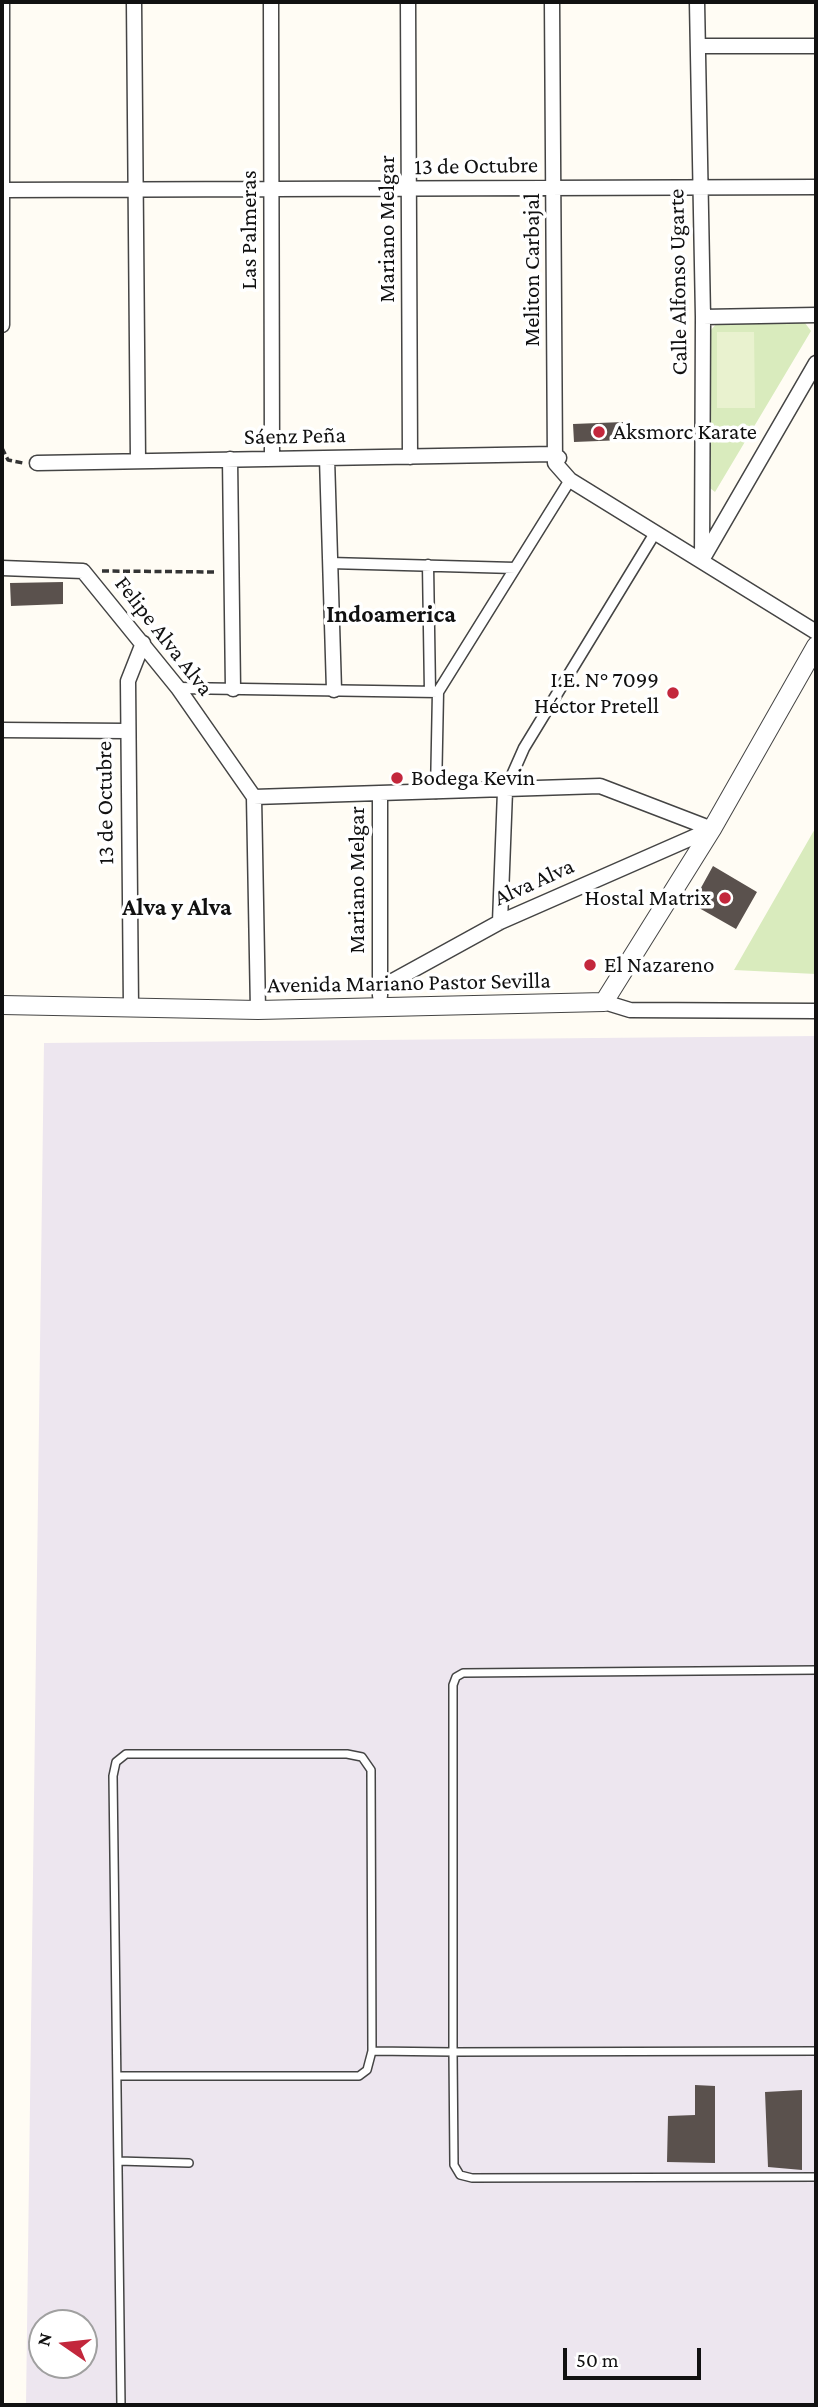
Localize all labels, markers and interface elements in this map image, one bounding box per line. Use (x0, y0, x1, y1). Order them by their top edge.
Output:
street label: 13 de Octubre (414, 151, 538, 181)
street label: Mariano Melgar (373, 155, 401, 303)
street label: Las Palmeras (235, 170, 263, 290)
street label: Calle Alfonso Ugarte (663, 188, 693, 376)
street label: Meliton Carbajal (518, 193, 546, 347)
place label: Aksmorc Karate (613, 418, 757, 446)
street label: Sáenz Peña (244, 421, 346, 451)
marker: Aksmorc Karate (591, 424, 607, 440)
street label: Felipe Alva Alva (109, 571, 219, 701)
district label: Indoamerica (326, 601, 456, 629)
place label: I.E. N° 7099 Héctor Pretell (534, 666, 659, 720)
marker: I.E. N° 7099 Héctor Pretell (665, 685, 681, 701)
street label: 13 de Octubre (90, 741, 120, 865)
place label: Bodega Kevin (411, 764, 535, 792)
marker: Bodega Kevin (389, 770, 405, 786)
street label: Mariano Melgar (343, 806, 371, 954)
street label: Alva Alva (490, 852, 578, 912)
place label: Hostal Matrix (585, 884, 711, 912)
marker: Hostal Matrix (717, 890, 733, 906)
district label: Alva y Alva (122, 894, 232, 922)
place label: El Nazareno (604, 951, 714, 979)
marker: El Nazareno (582, 957, 598, 973)
street label: Avenida Mariano Pastor Sevilla (267, 967, 551, 999)
north arrow (28, 2309, 98, 2379)
text: N (32, 2330, 56, 2348)
scale bar (566, 2334, 704, 2378)
text: 50 m (576, 2348, 619, 2372)

